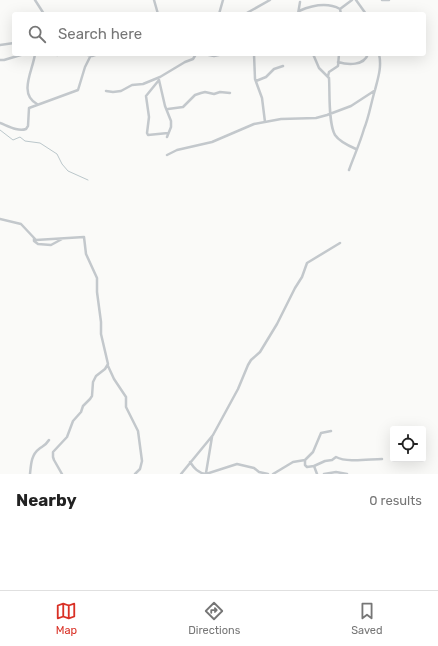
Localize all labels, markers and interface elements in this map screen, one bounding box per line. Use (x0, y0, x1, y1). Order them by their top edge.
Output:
search box (12, 12, 426, 56)
icon: search (26, 23, 48, 45)
text: Search here (58, 25, 142, 43)
map controls (390, 426, 426, 462)
button: locate (390, 426, 426, 462)
text: Nearby (16, 490, 77, 510)
text: 0 results (369, 493, 422, 508)
tab: Map (55, 600, 77, 637)
tab: Directions (188, 600, 240, 637)
tab: Saved (351, 600, 383, 637)

